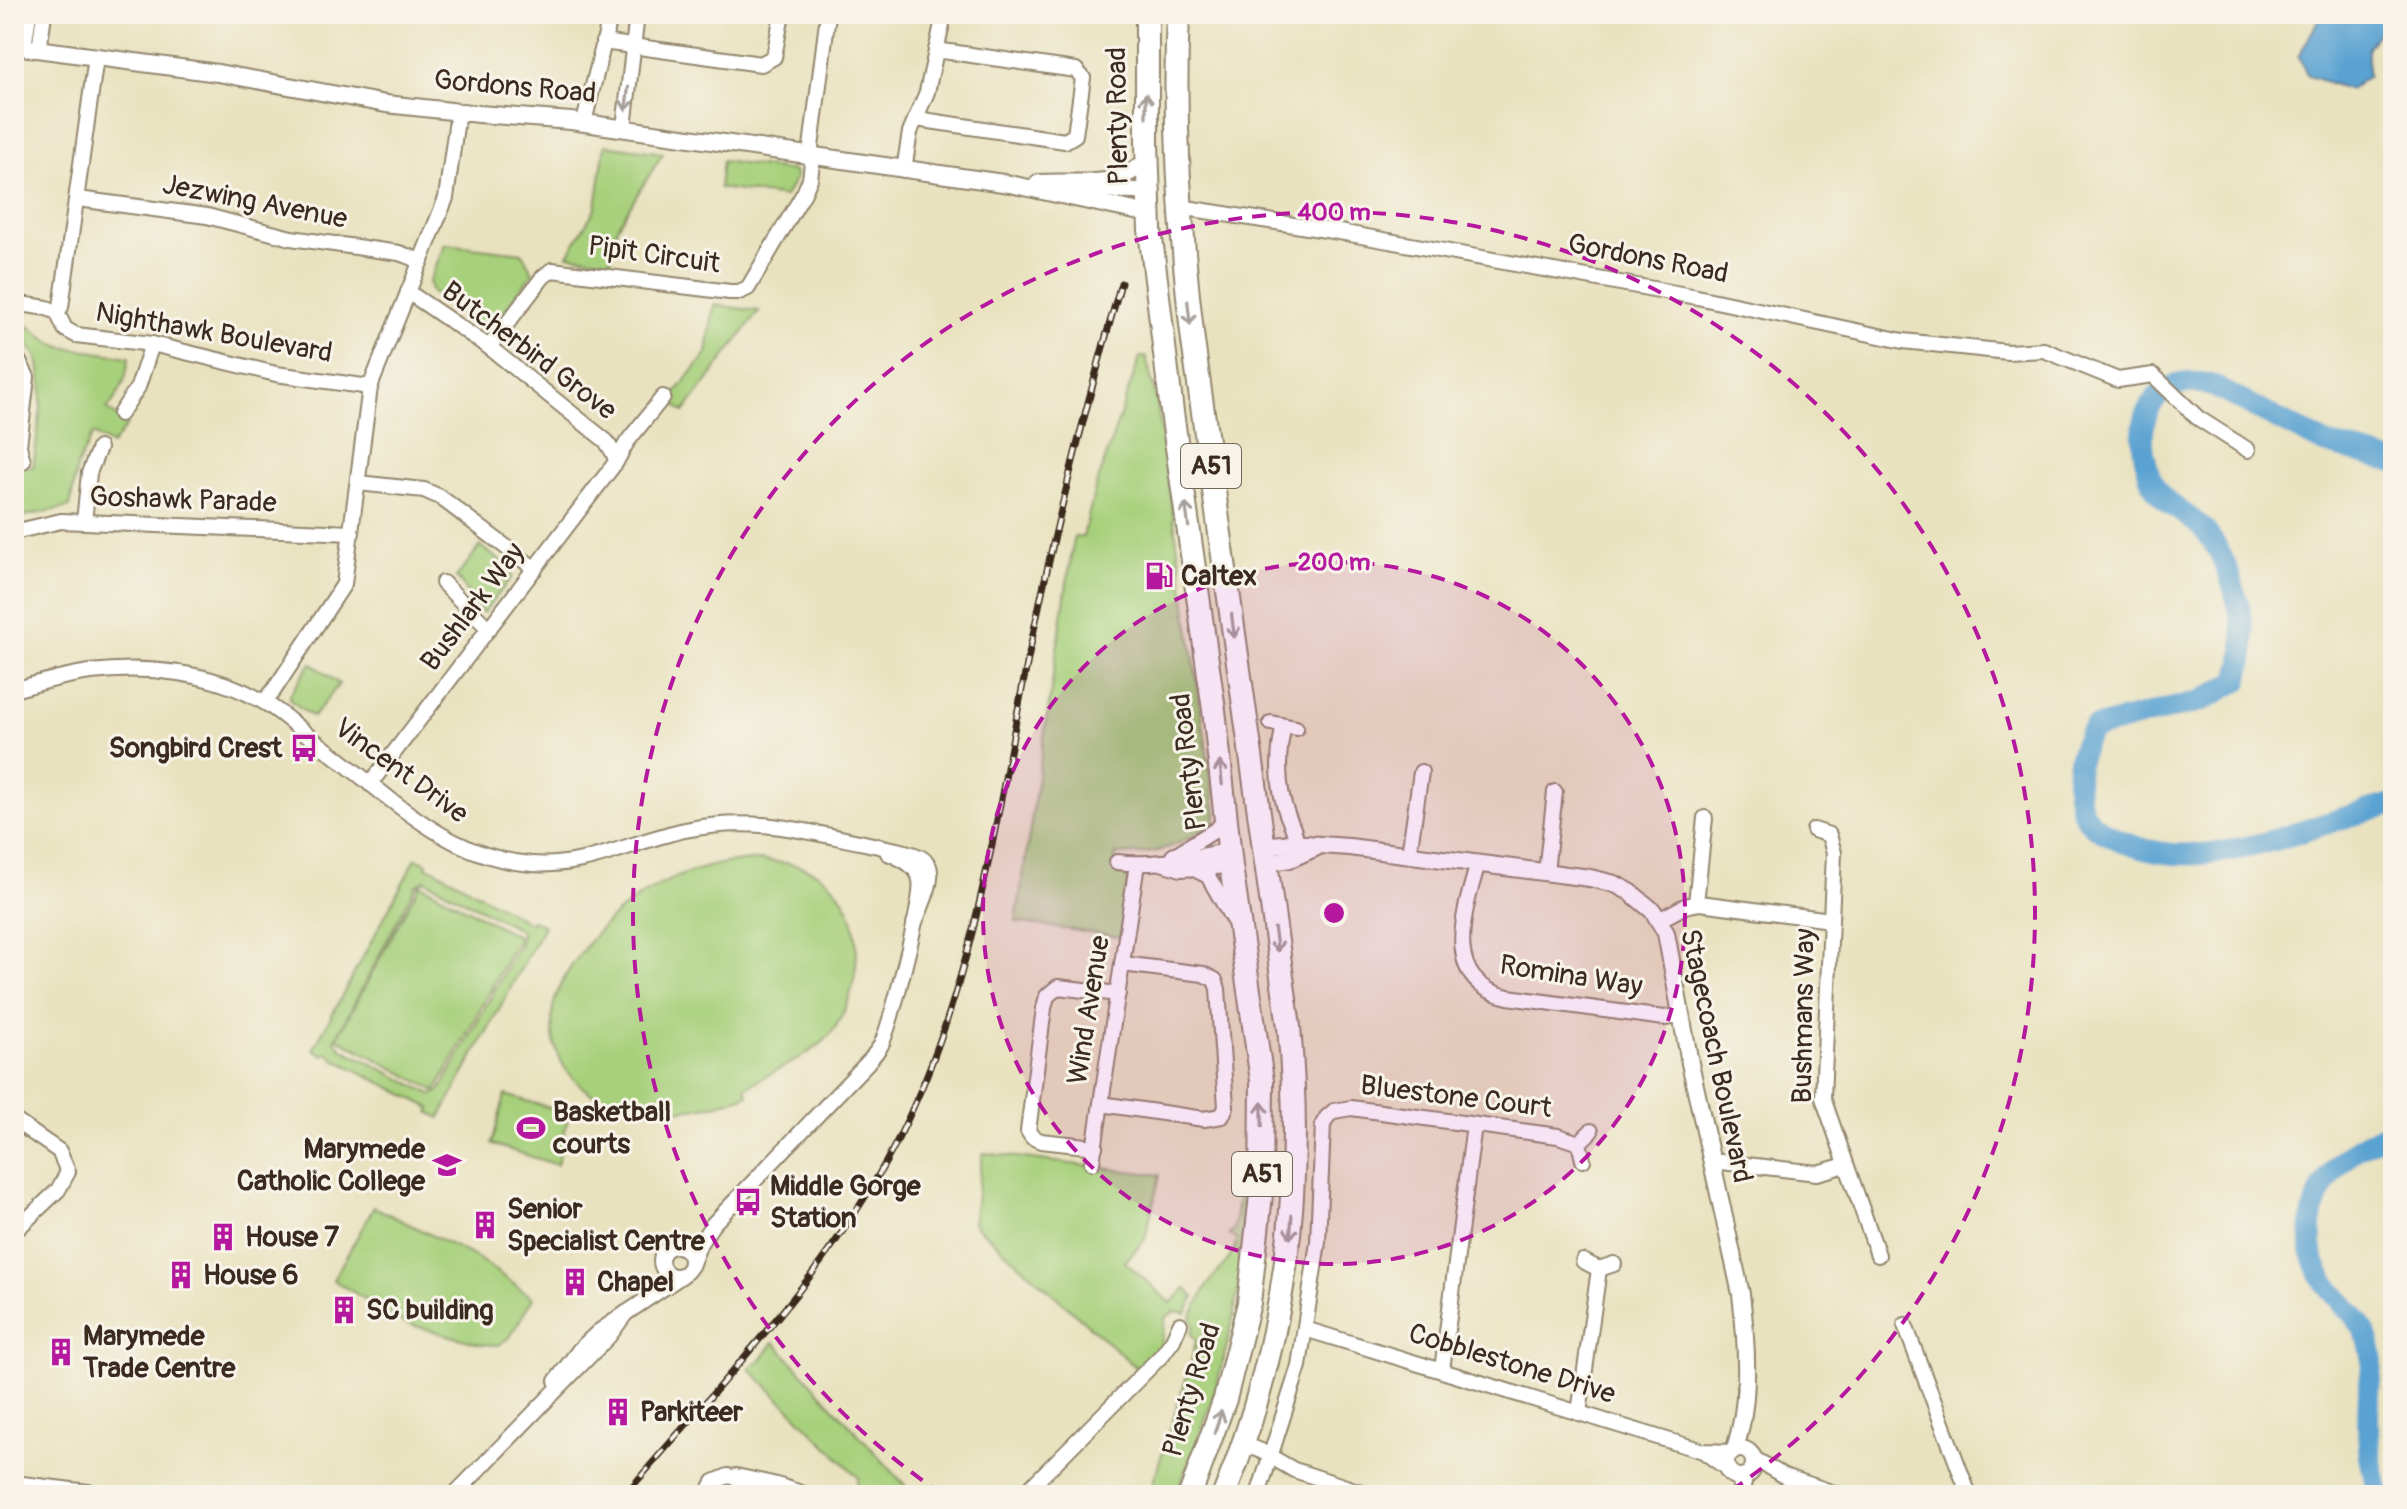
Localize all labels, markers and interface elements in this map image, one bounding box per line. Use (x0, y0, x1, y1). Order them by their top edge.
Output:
street label: Plenty Road (1099, 47, 1137, 185)
street label: Gordons Road (432, 62, 598, 112)
one-way arrow (619, 86, 634, 111)
one-way arrow (1138, 92, 1154, 119)
street label: Jezwing Avenue (160, 167, 351, 237)
text: 400 m (1297, 198, 1371, 227)
street label: Gordons Road (1565, 226, 1731, 292)
street label: Pipit Circuit (586, 228, 723, 282)
street label: Butcherbird Grove (435, 274, 623, 428)
street label: Nighthawk Boulevard (93, 295, 335, 371)
one-way arrow (1182, 299, 1197, 326)
road number: A51 (1181, 444, 1241, 488)
street label: Goshawk Parade (89, 479, 277, 521)
one-way arrow (1179, 503, 1194, 529)
street label: Bushlark Way (413, 536, 533, 678)
text: 200 m (1298, 548, 1370, 577)
place label: Caltex (1181, 559, 1257, 594)
fuel station icon: Caltex (1144, 561, 1174, 591)
one-way arrow (1226, 612, 1241, 638)
street label: Plenty Road (1163, 691, 1215, 833)
street label: Vincent Drive (327, 711, 475, 832)
place label: Songbird Crest (109, 731, 283, 766)
bus stop icon: Songbird Crest (289, 733, 319, 763)
one-way arrow (1213, 760, 1228, 787)
centre of rings (1320, 899, 1348, 927)
street label: Stagecoach Boulevard (1672, 926, 1760, 1186)
one-way arrow (1269, 927, 1284, 952)
street label: Bushmans Way (1785, 928, 1823, 1104)
street label: Wind Avenue (1060, 933, 1118, 1087)
street label: Romina Way (1497, 947, 1645, 1005)
street label: Bluestone Court (1358, 1068, 1554, 1126)
place label: Basketball courts (552, 1095, 671, 1162)
one-way arrow (1255, 1101, 1270, 1128)
sports icon: Basketball courts (516, 1113, 546, 1143)
place label: Marymede Catholic College (237, 1132, 426, 1199)
school or university icon: Marymede Catholic College (432, 1150, 462, 1180)
road number: A51 (1232, 1152, 1292, 1196)
place label: Middle Gorge Station (770, 1169, 922, 1236)
bus stop icon: Middle Gorge Station (733, 1187, 763, 1217)
place label: Senior Specialist Centre (507, 1192, 706, 1259)
building icon: Senior Specialist Centre (470, 1210, 500, 1240)
one-way arrow (1283, 1213, 1298, 1240)
place label: House 7 (245, 1220, 339, 1255)
building icon: House 7 (208, 1222, 238, 1252)
place label: House 6 (203, 1258, 299, 1293)
building icon: House 6 (166, 1260, 196, 1290)
place label: Chapel (597, 1265, 674, 1300)
building icon: Chapel (560, 1267, 590, 1297)
place label: SC building (366, 1293, 494, 1328)
building icon: SC building (329, 1295, 359, 1325)
street label: Cobblestone Drive (1404, 1316, 1620, 1412)
place label: Marymede Trade Centre (82, 1319, 236, 1386)
street label: Plenty Road (1155, 1319, 1229, 1461)
building icon: Marymede Trade Centre (46, 1337, 76, 1367)
place label: Parkiteer (640, 1395, 744, 1430)
building icon: Parkiteer (603, 1397, 633, 1427)
one-way arrow (1211, 1410, 1226, 1435)

